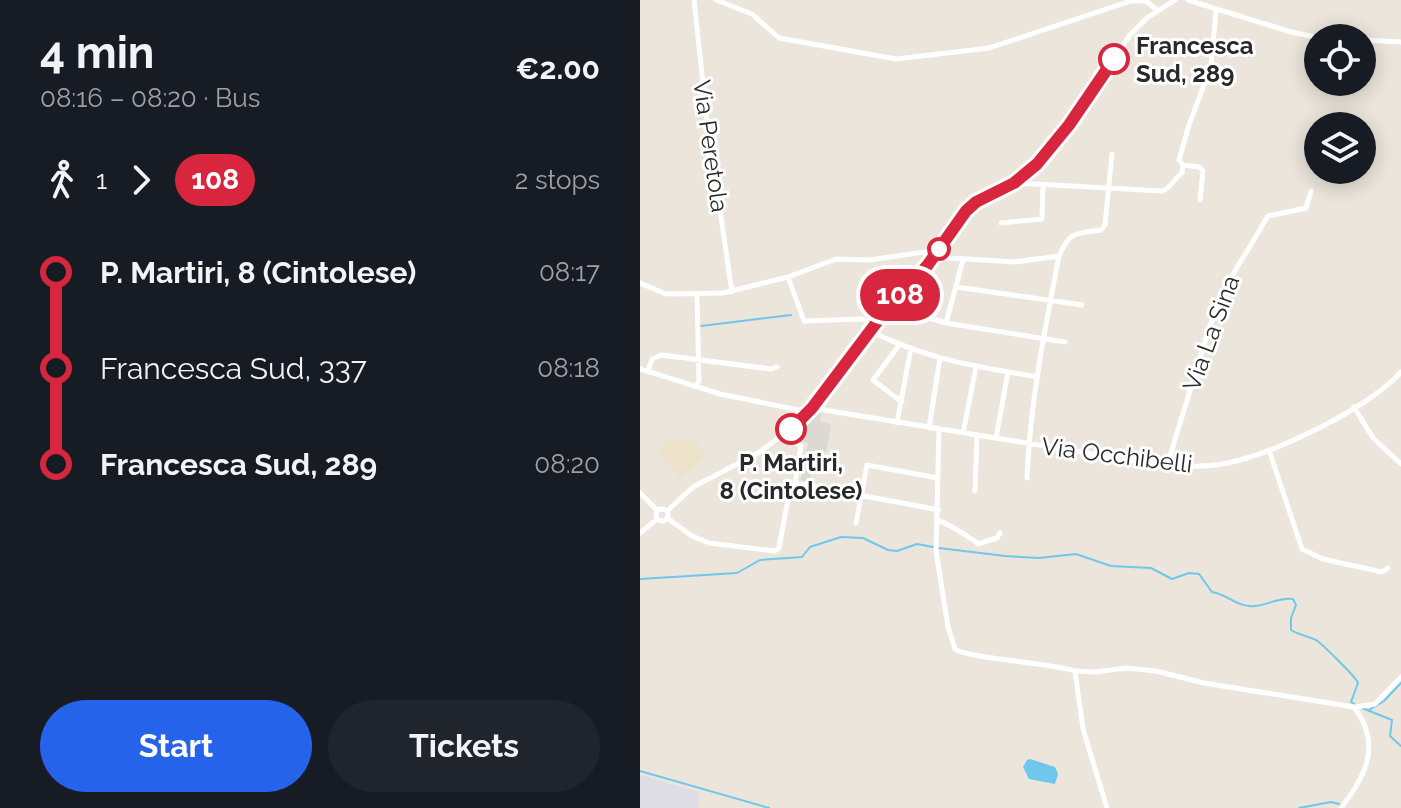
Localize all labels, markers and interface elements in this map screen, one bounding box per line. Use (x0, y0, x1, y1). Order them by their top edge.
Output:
map controls (1304, 24, 1376, 184)
button: locate (1304, 24, 1376, 96)
text: 4 min (40, 27, 154, 78)
place label: Francesca Sud, 289 (1136, 31, 1254, 88)
marker: Francesca Sud, 289 (1099, 44, 1129, 74)
text: €2.00 (516, 51, 600, 86)
street label: Via Peretola (687, 78, 735, 214)
text: 08:16 – 08:20 · Bus (40, 83, 260, 113)
button: layers (1304, 112, 1376, 184)
icon: walk (40, 158, 84, 202)
icon: forward (119, 158, 163, 202)
text: 108 (191, 163, 239, 196)
text: 1 (96, 165, 107, 195)
text: 2 stops (515, 165, 600, 195)
unlabelled marker (928, 238, 950, 260)
text: P. Martiri, 8 (Cintolese) (100, 255, 416, 290)
text: 08:17 (539, 257, 600, 287)
line badge: 108 (854, 269, 946, 321)
street label: Via La Sina (1177, 271, 1245, 395)
text: 108 (876, 278, 924, 311)
text: Francesca Sud, 337 (100, 351, 367, 386)
text: 08:18 (537, 353, 600, 383)
marker: P. Martiri, 8 (Cintolese) (776, 414, 806, 444)
street label: Via Occhibelli (1040, 431, 1194, 479)
text: Francesca Sud, 289 (100, 447, 377, 482)
place label: P. Martiri, 8 (Cintolese) (719, 448, 863, 505)
text: 08:20 (534, 449, 600, 479)
button: Start (40, 700, 312, 792)
button: Tickets (328, 700, 600, 792)

